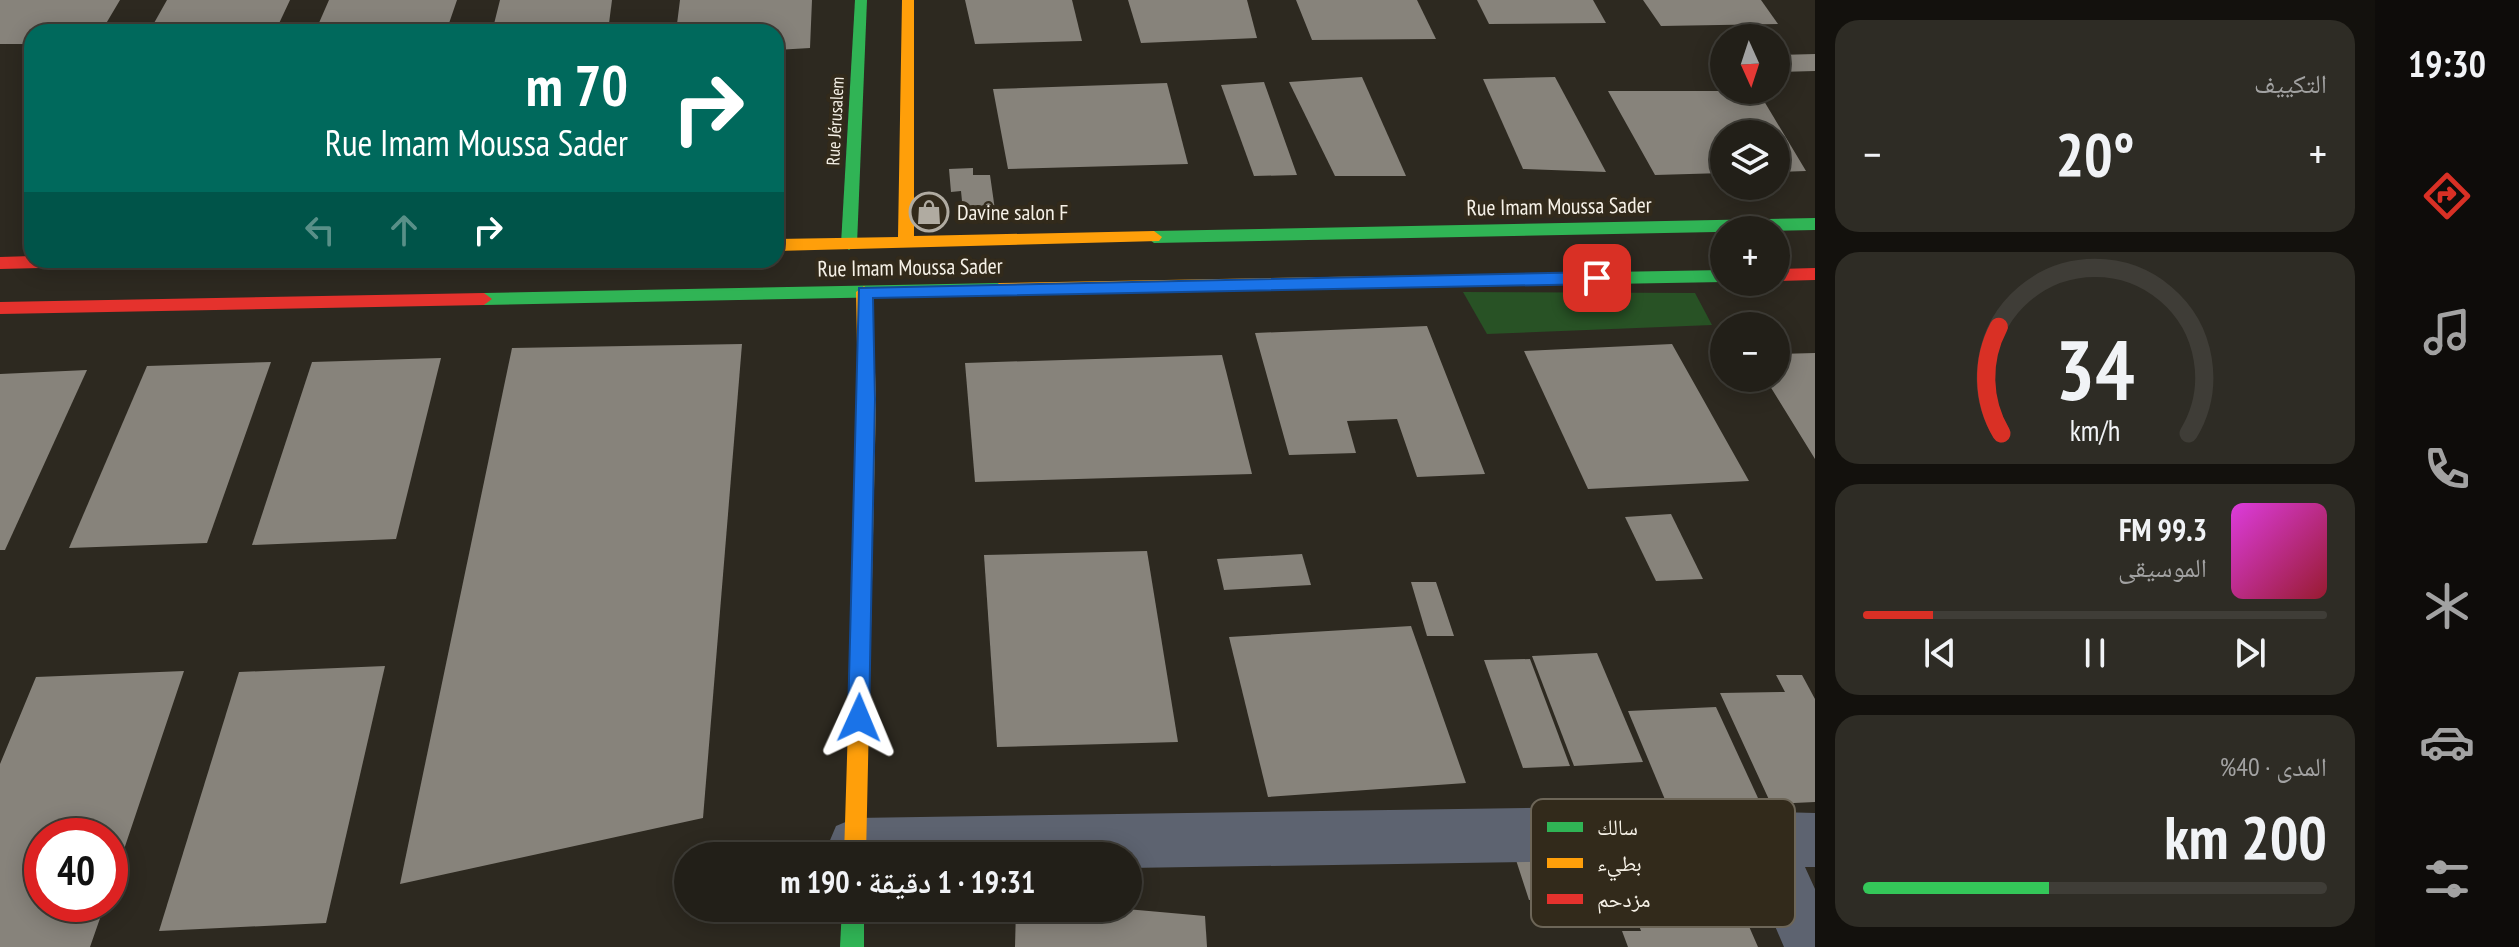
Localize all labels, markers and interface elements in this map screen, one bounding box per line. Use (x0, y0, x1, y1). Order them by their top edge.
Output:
north arrow (1710, 24, 1790, 104)
map controls (1710, 24, 1790, 392)
text: 19:30 (2408, 40, 2486, 87)
text: 70 m (526, 49, 628, 121)
icon: right (656, 56, 760, 160)
text: التكييف (2254, 67, 2327, 100)
street label: Rue Jérusalem (821, 76, 849, 166)
text: 20° (2055, 115, 2135, 193)
text: Rue Imam Moussa Sader (325, 119, 628, 166)
button: layers (1710, 120, 1790, 200)
text: − (1863, 125, 1881, 182)
text: + (2309, 125, 2327, 182)
icon: directions (2419, 168, 2475, 224)
street label: Rue Imam Moussa Sader (1466, 190, 1652, 222)
shop icon: Davine salon F (908, 191, 950, 233)
place label: Davine salon F (957, 198, 1068, 226)
icon: left (298, 208, 342, 252)
icon: ahead (382, 208, 426, 252)
icon: right (466, 208, 510, 252)
button: + (1710, 216, 1790, 296)
pin (1563, 244, 1631, 312)
street label: Rue Imam Moussa Sader (817, 251, 1003, 283)
icon: arrive (1575, 256, 1619, 300)
icon: music (2419, 304, 2475, 360)
button: − (1710, 312, 1790, 392)
text: 34 (2055, 314, 2135, 422)
text: km/h (2070, 412, 2120, 449)
icon: phone (2419, 441, 2475, 497)
text: 99.3 FM (2119, 510, 2207, 549)
text: الموسيقى (2118, 551, 2207, 584)
icon: climate (2419, 578, 2475, 634)
icon: previous (1918, 631, 1962, 675)
icon: pause (2073, 631, 2117, 675)
icon: next (2228, 631, 2272, 675)
position arrow (817, 676, 901, 760)
icon: car (2419, 714, 2475, 770)
text: المدى · 40% (2220, 750, 2327, 783)
text: 200 km (2164, 798, 2327, 876)
legend (1531, 799, 1795, 927)
text: سالك (1597, 813, 1638, 841)
speed limit sign: 40 (24, 818, 128, 922)
text: بطيء (1597, 849, 1642, 881)
icon: filters (2419, 851, 2475, 907)
text: 19:31 · 1 دقيقة · 190 m (781, 862, 1035, 901)
text: مزدحم (1597, 885, 1651, 914)

